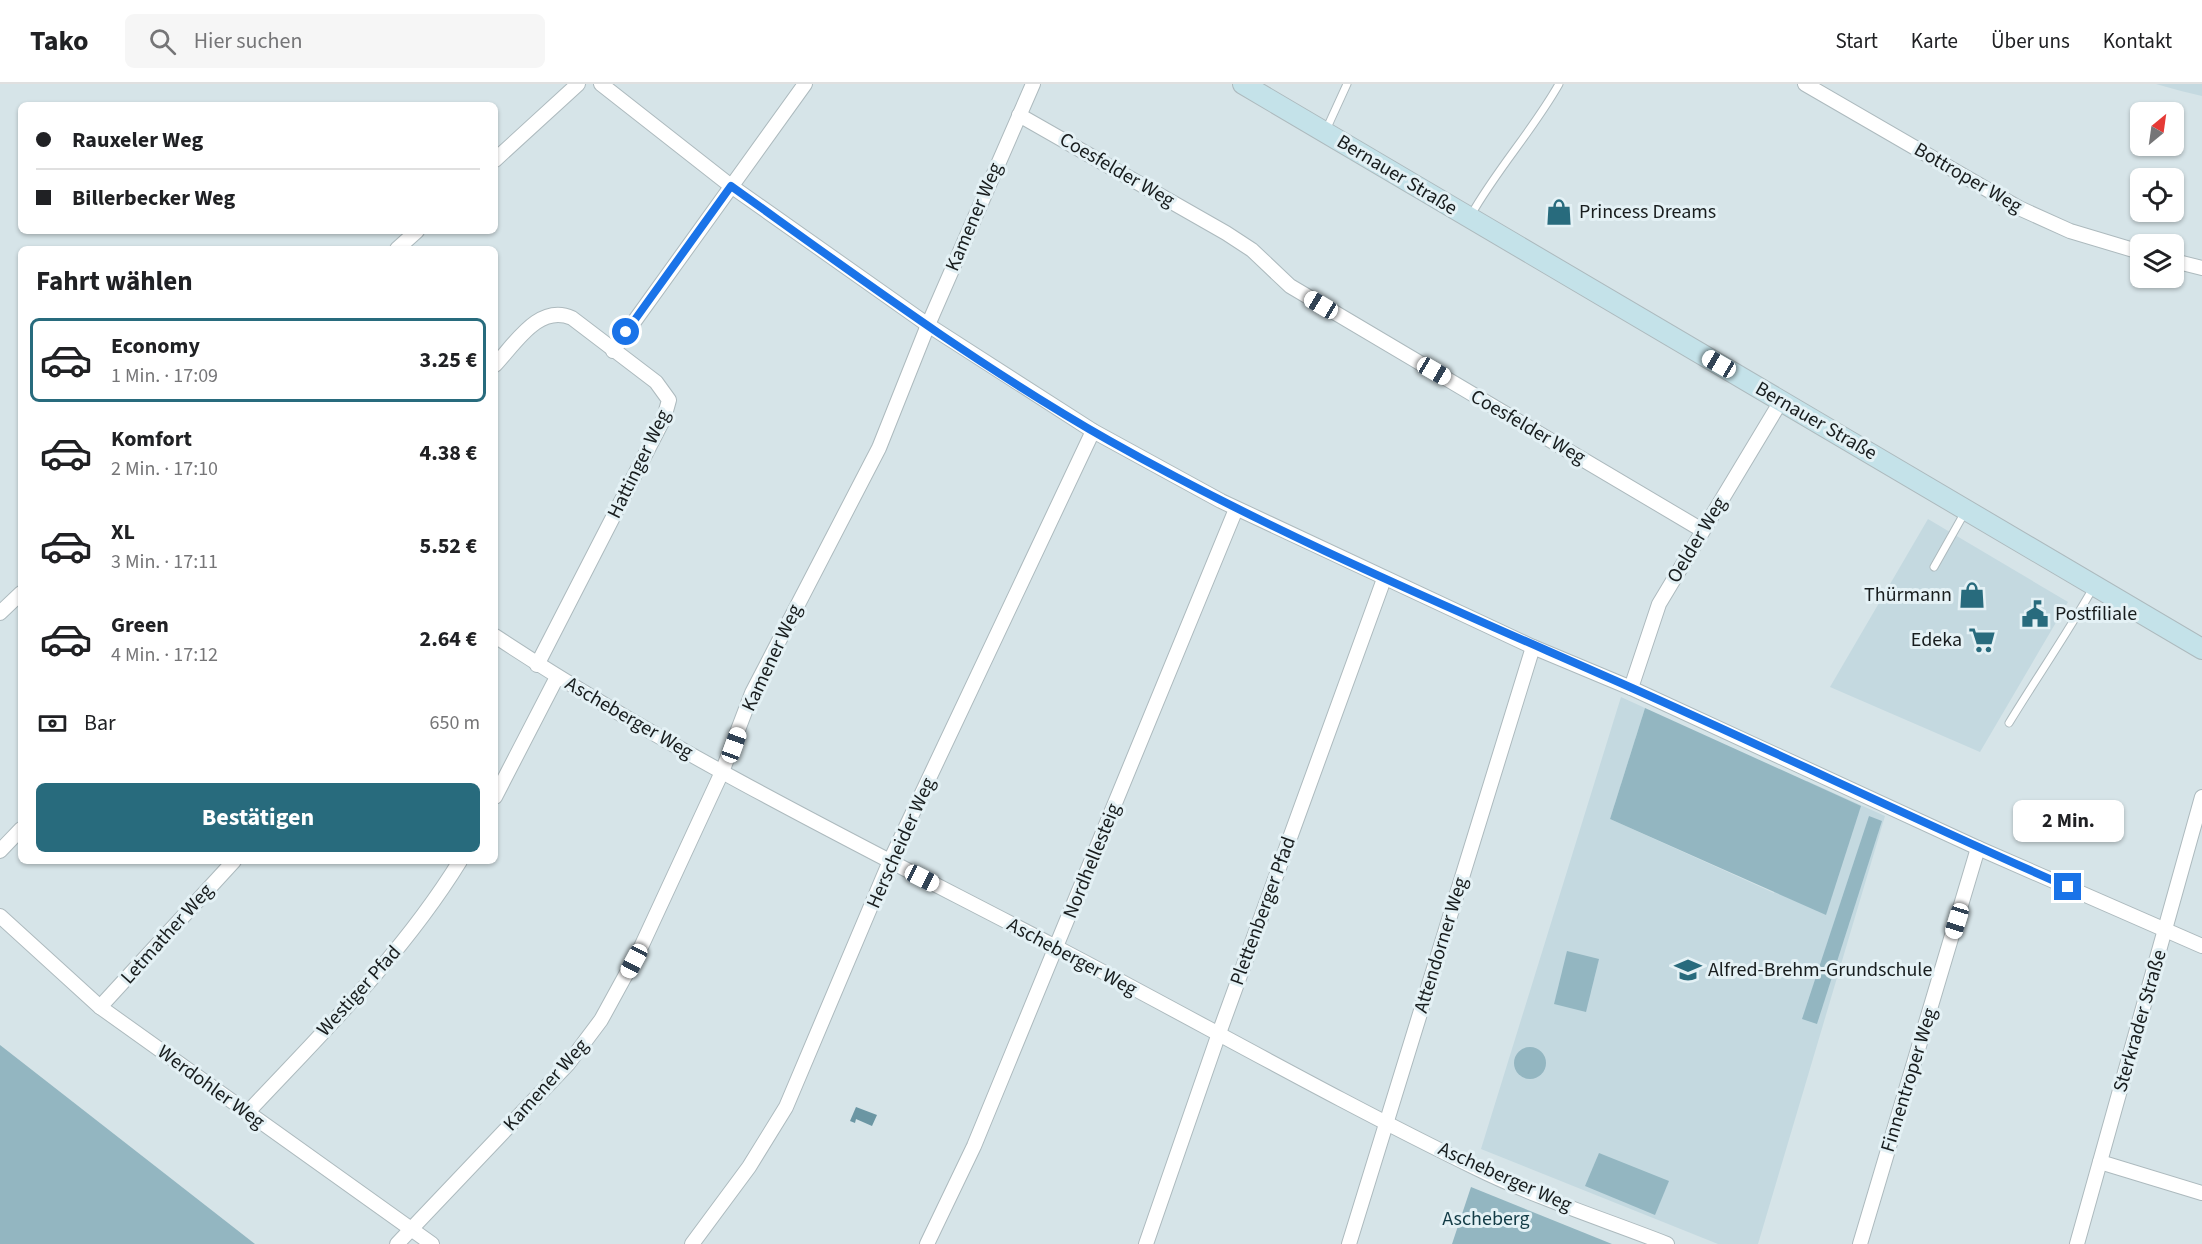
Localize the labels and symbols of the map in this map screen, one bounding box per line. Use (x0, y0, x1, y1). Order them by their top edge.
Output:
north arrow (2130, 102, 2184, 156)
street label: Coesfelder Weg (1054, 126, 1180, 214)
street label: Bernauer Straße (1331, 128, 1463, 222)
street label: Bottroper Weg (1909, 136, 2027, 220)
street label: Kamener Weg (939, 158, 1009, 276)
shop icon: Princess Dreams (1544, 197, 1574, 227)
place label: Princess Dreams (1579, 198, 1716, 226)
car (1301, 288, 1341, 322)
route start (612, 318, 639, 345)
car (1699, 347, 1739, 381)
car (1414, 354, 1454, 388)
street label: Bernauer Straße (1750, 375, 1882, 467)
street label: Coesfelder Weg (1465, 383, 1591, 471)
street label: Hattinger Weg (601, 405, 677, 523)
street label: Oelder Weg (1660, 492, 1734, 588)
shop icon: Thürmann (1957, 580, 1987, 610)
place label: Thürmann (1864, 581, 1952, 609)
public building icon: Postfiliale (2020, 599, 2050, 629)
street label: Kamener Weg (735, 600, 809, 716)
place label: Postfiliale (2055, 600, 2137, 628)
supermarket icon: Edeka (1967, 625, 1997, 655)
place label: Edeka (1911, 626, 1962, 654)
street label: Ascheberger Weg (560, 670, 698, 766)
car (719, 725, 749, 765)
street label: Herscheider Weg (860, 773, 942, 913)
street label: Nordhellesteig (1056, 799, 1128, 923)
callout: 2 Min. (2012, 800, 2124, 842)
street label: Plettenberger Pfad (1223, 833, 1303, 989)
car (902, 862, 942, 894)
route end (2054, 873, 2081, 900)
street label: Attendorner Weg (1407, 874, 1475, 1016)
street label: Letmather Weg (114, 878, 220, 990)
car (1943, 901, 1971, 941)
street label: Ascheberger Weg (1002, 911, 1142, 1003)
street label: Westiger Pfad (310, 939, 408, 1043)
car (618, 941, 650, 981)
street label: Sterkrader Straße (2106, 946, 2174, 1095)
school or university icon: Alfred-Brehm-Grundschule (1673, 955, 1703, 985)
place label: Alfred-Brehm-Grundschule (1708, 956, 1932, 984)
street label: Finnentroper Weg (1874, 1004, 1944, 1156)
street label: Kamener Weg (497, 1033, 595, 1137)
street label: Werdohler Weg (152, 1038, 270, 1136)
street label: Ascheberger Weg (1434, 1135, 1576, 1219)
park label: Ascheberg (1442, 1205, 1530, 1233)

